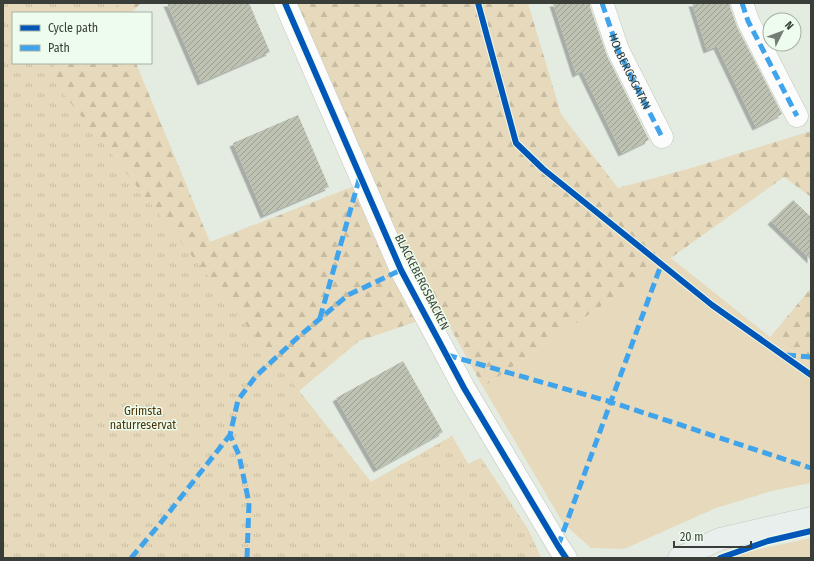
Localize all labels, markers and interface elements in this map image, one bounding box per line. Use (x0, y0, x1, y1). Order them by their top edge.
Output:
legend (12, 12, 152, 64)
north arrow (762, 12, 802, 52)
text: N (782, 19, 796, 32)
text: Cycle path (48, 21, 98, 35)
street label: HOLBERGSGATAN (606, 32, 654, 112)
text: Path (48, 41, 70, 55)
street label: BLACKEBERGSBACKEN (392, 232, 452, 332)
park label: Grimsta naturreservat (110, 404, 176, 432)
scale bar (674, 523, 751, 549)
text: 20 m (680, 530, 704, 544)

